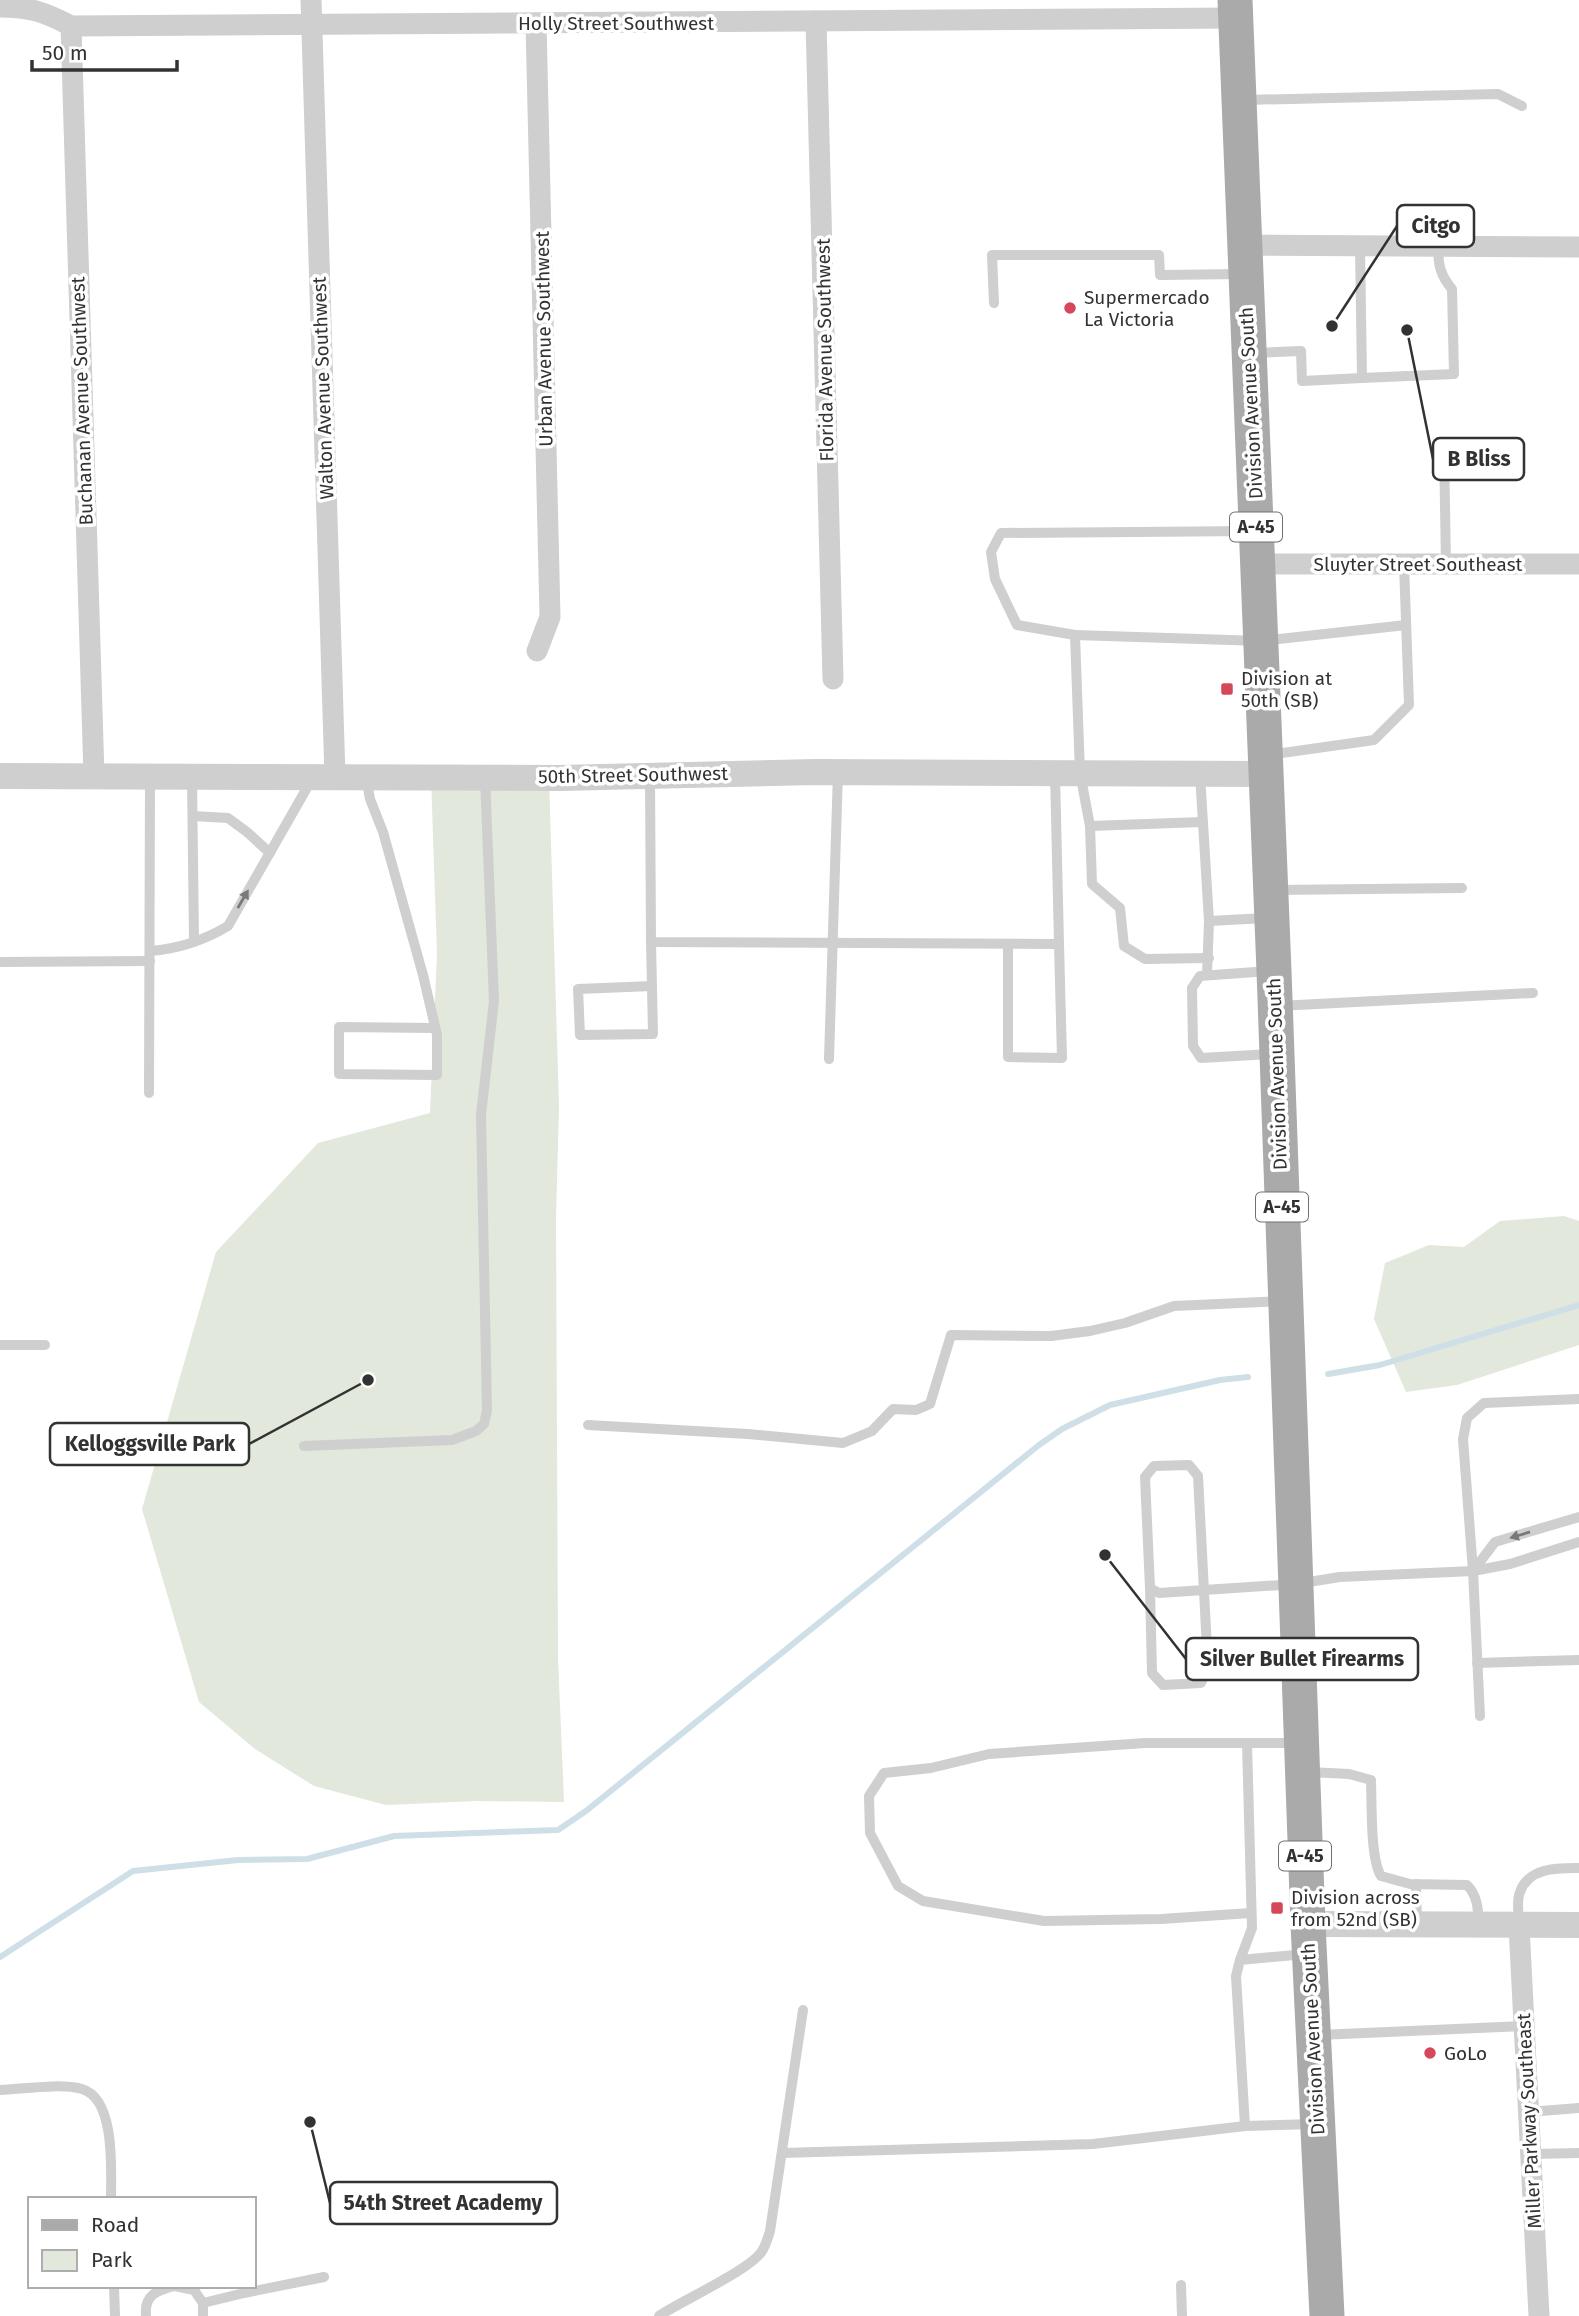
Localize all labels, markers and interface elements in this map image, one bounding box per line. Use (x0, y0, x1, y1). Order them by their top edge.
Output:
street label: Holly Street Southwest (518, 12, 714, 35)
scale bar (32, 28, 177, 72)
text: 50 m (42, 40, 88, 66)
callout: Citgo (1397, 205, 1474, 247)
text: Citgo (1411, 213, 1461, 239)
street label: Urban Avenue Southwest (531, 231, 557, 447)
street label: Florida Avenue Southwest (812, 238, 838, 462)
street label: Buchanan Avenue Southwest (66, 276, 98, 526)
street label: Walton Avenue Southwest (308, 276, 338, 500)
place label: Supermercado La Victoria (1084, 286, 1209, 331)
marker: Supermercado La Victoria (1062, 300, 1078, 316)
street label: Division Avenue South (1234, 306, 1268, 500)
callout: B Bliss (1433, 438, 1524, 480)
text: B Bliss (1447, 446, 1511, 472)
road number: A-45 (1230, 512, 1282, 542)
street label: Sluyter Street Southeast (1314, 553, 1523, 576)
place label: Division at 50th (SB) (1241, 667, 1332, 712)
marker: Division at 50th (SB) (1219, 681, 1235, 697)
street label: 50th Street Southwest (538, 762, 728, 788)
one-way arrow (237, 889, 249, 909)
street label: Division Avenue South (1262, 977, 1292, 1171)
road number: A-45 (1256, 1192, 1308, 1222)
callout: Kelloggsville Park (50, 1423, 249, 1465)
text: Kelloggsville Park (65, 1431, 236, 1457)
one-way arrow (1509, 1530, 1530, 1540)
callout: Silver Bullet Firearms (1186, 1638, 1418, 1680)
text: Silver Bullet Firearms (1200, 1646, 1404, 1672)
road number: A-45 (1279, 1842, 1331, 1870)
place label: Division across from 52nd (SB) (1291, 1886, 1420, 1931)
marker: Division across from 52nd (SB) (1269, 1900, 1285, 1916)
street label: Division Avenue South (1296, 1942, 1330, 2136)
street label: Miller Parkway Southeast (1512, 2013, 1546, 2229)
place label: GoLo (1444, 2042, 1487, 2065)
marker: GoLo (1422, 2045, 1438, 2061)
callout: 54th Street Academy (330, 2182, 557, 2224)
text: 54th Street Academy (344, 2190, 543, 2216)
legend (28, 2197, 256, 2288)
text: Road (91, 2212, 139, 2238)
text: Park (91, 2247, 133, 2273)

